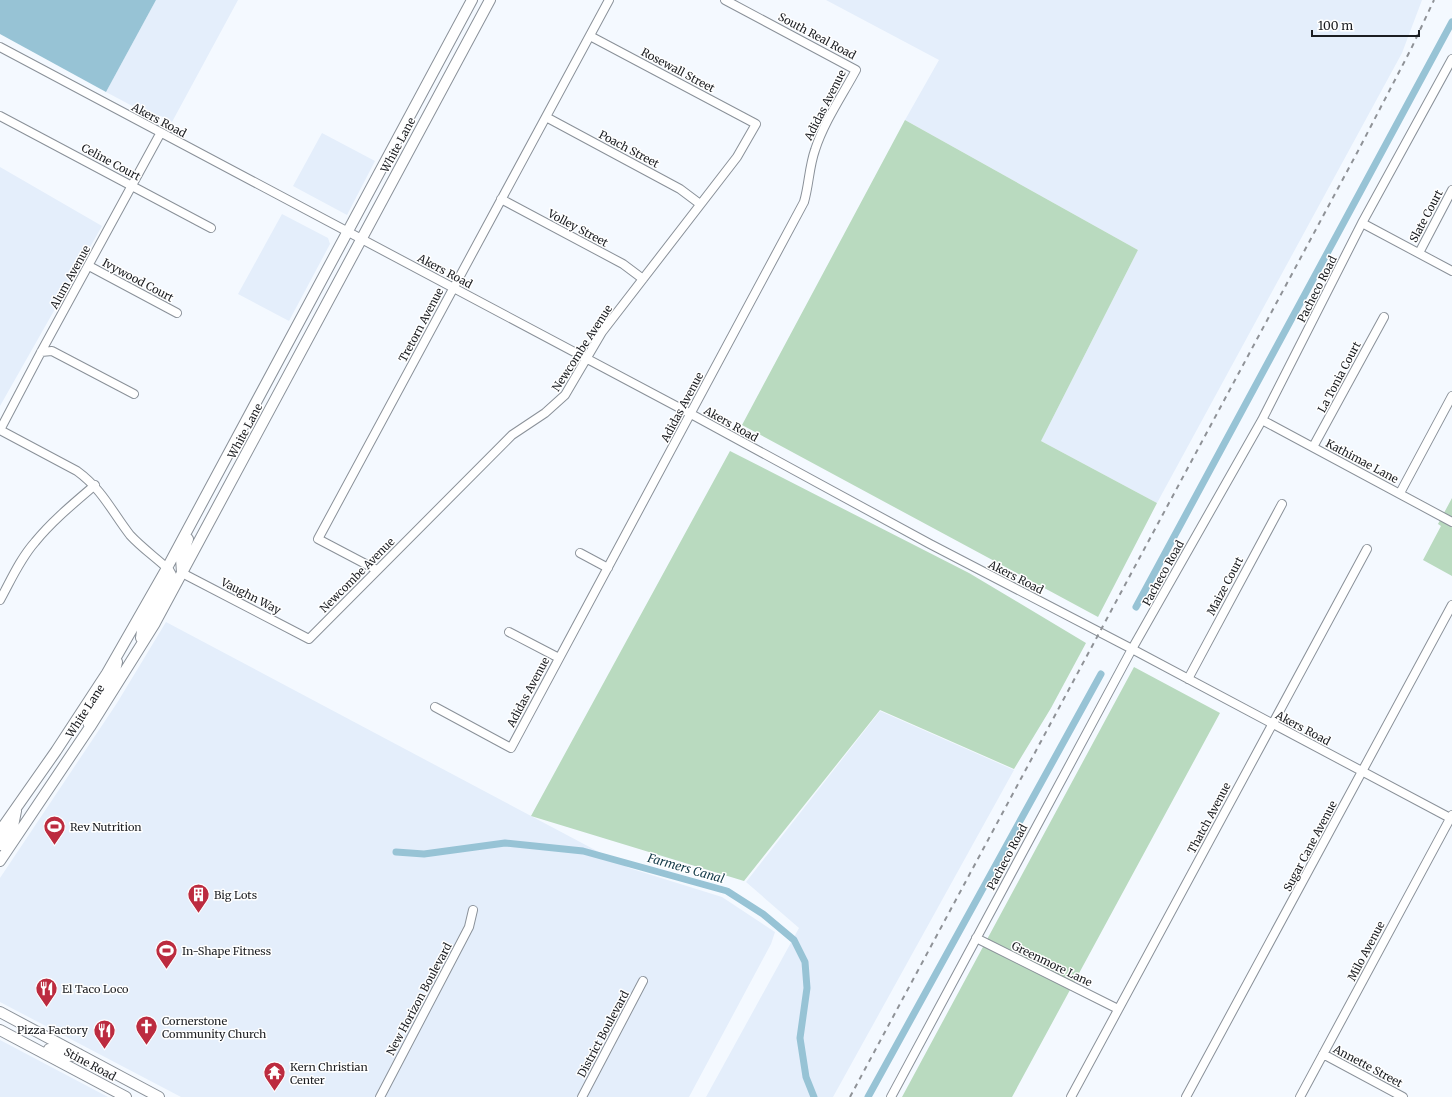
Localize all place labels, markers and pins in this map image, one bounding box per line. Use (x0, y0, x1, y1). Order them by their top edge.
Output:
sports icon: Rev Nutrition (42, 814, 68, 847)
place label: Rev Nutrition (70, 820, 142, 834)
building icon: Big Lots (185, 882, 211, 915)
place label: Big Lots (214, 888, 257, 902)
sports icon: In-Shape Fitness (153, 938, 179, 971)
place label: In-Shape Fitness (182, 944, 271, 958)
restaurant icon: El Taco Loco (33, 976, 59, 1009)
place label: El Taco Loco (62, 982, 129, 996)
church icon: Cornerstone Community Church (134, 1014, 160, 1047)
place label: Cornerstone Community Church (162, 1014, 267, 1041)
restaurant icon: Pizza Factory (91, 1017, 117, 1050)
place label: Pizza Factory (17, 1023, 89, 1037)
temple icon: Kern Christian Center (262, 1060, 288, 1093)
place label: Kern Christian Center (290, 1060, 368, 1087)

